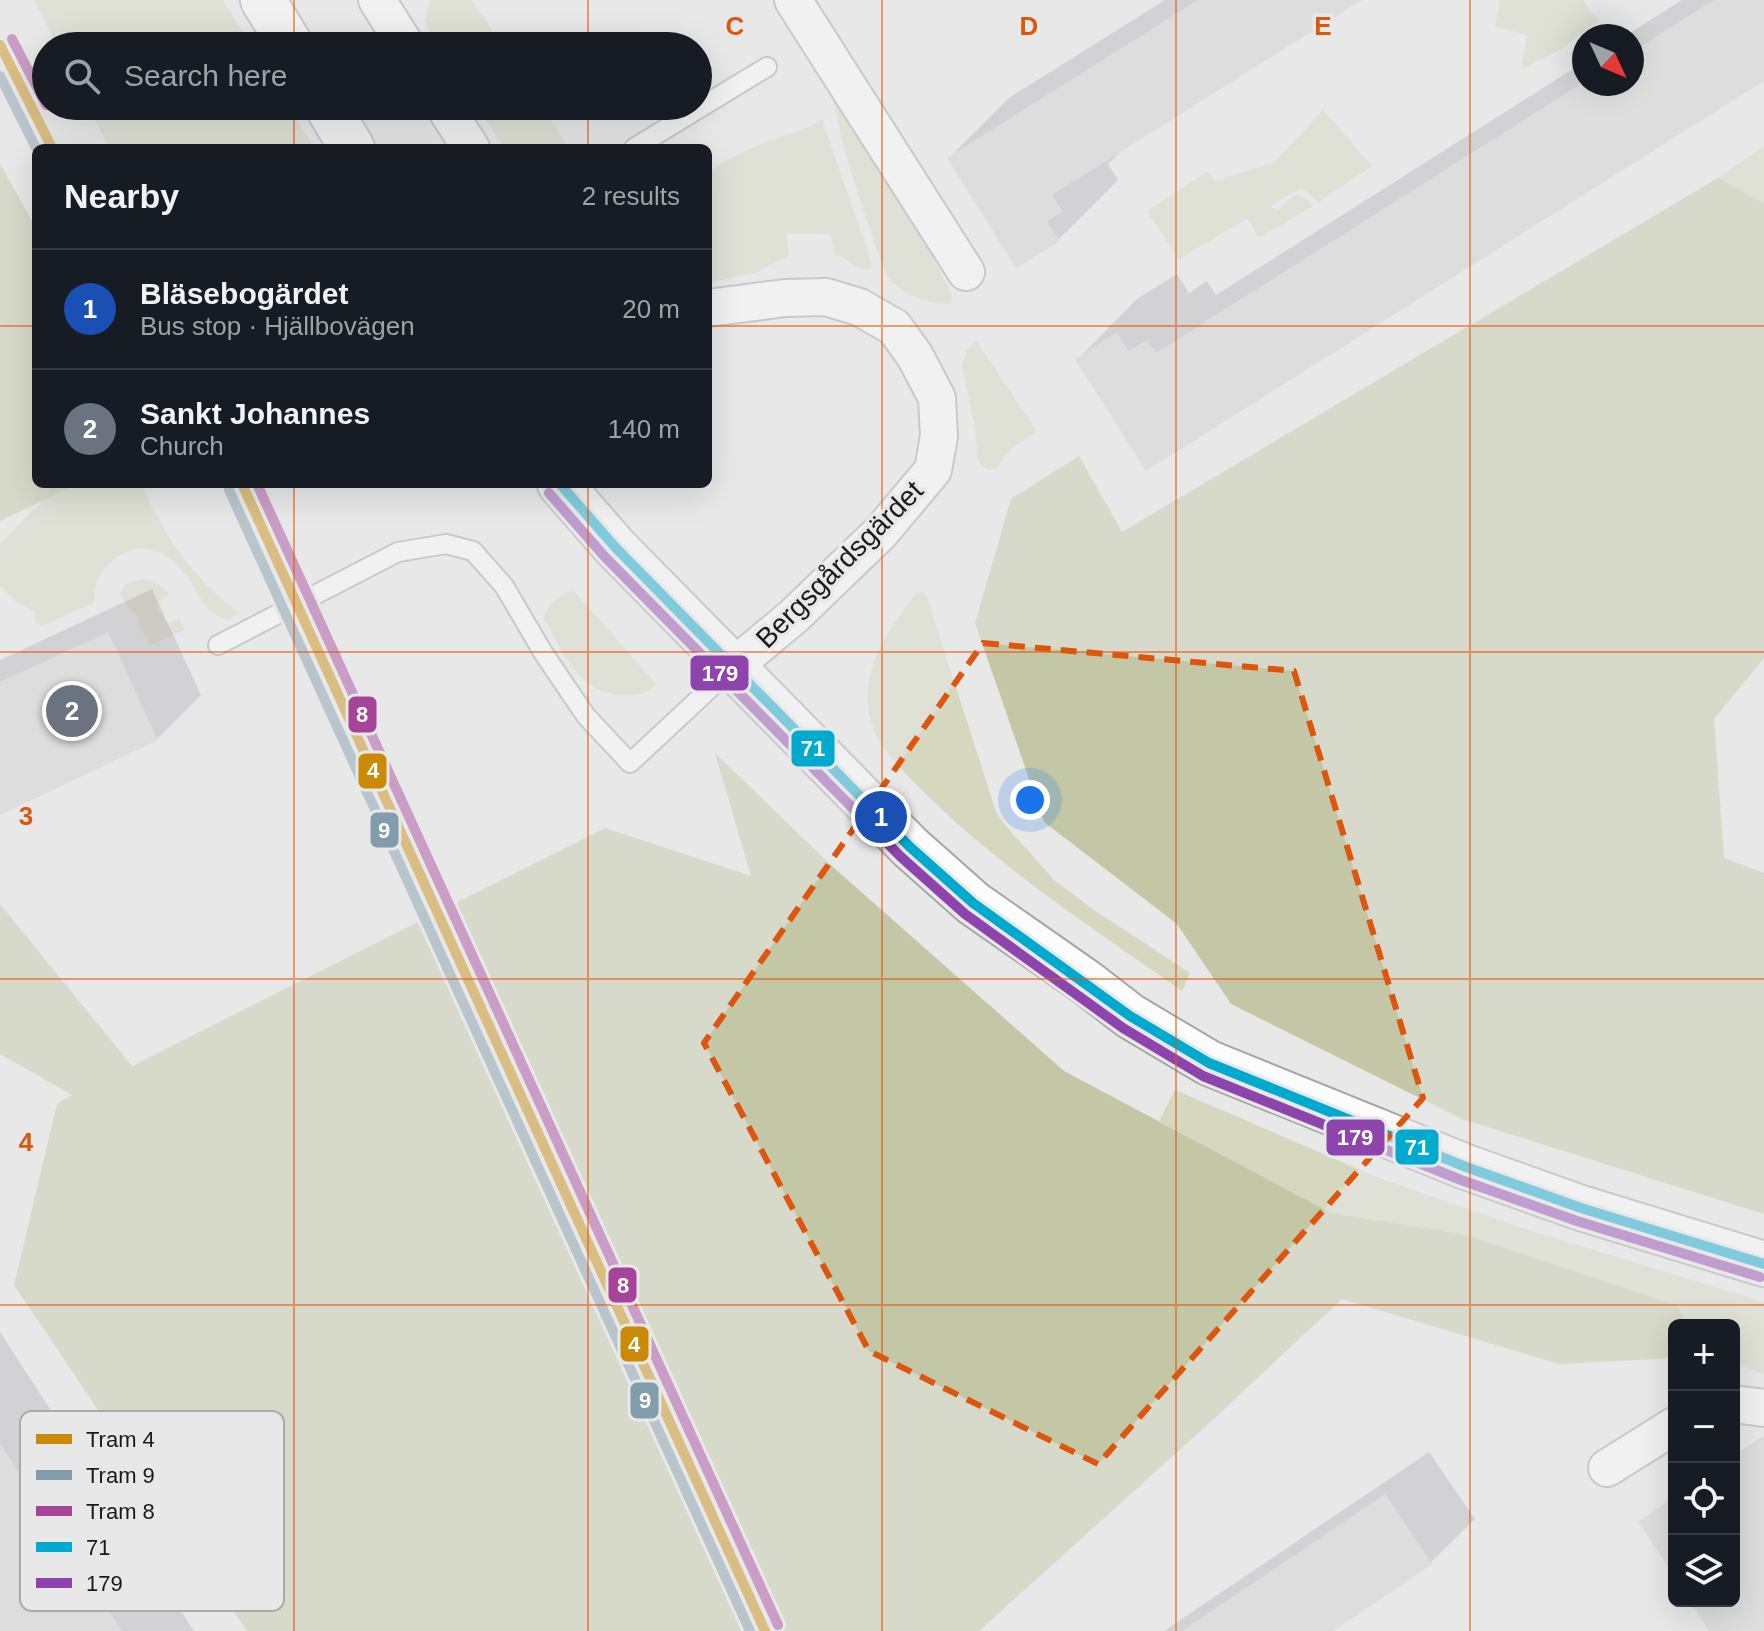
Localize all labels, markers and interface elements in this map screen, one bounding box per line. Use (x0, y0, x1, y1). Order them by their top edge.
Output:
text: C (726, 11, 745, 41)
text: D (1020, 11, 1038, 41)
text: E (1314, 11, 1332, 41)
north arrow (1572, 24, 1644, 96)
search box (32, 32, 712, 120)
icon: search (60, 54, 104, 98)
text: Search here (124, 59, 287, 92)
text: Nearby (64, 177, 179, 215)
text: 2 results (582, 181, 680, 211)
text: Bläsebogärdet (140, 277, 348, 310)
text: 1 (83, 294, 97, 324)
text: 20 m (622, 294, 680, 324)
text: Bus stop · Hjällbovägen (140, 311, 415, 341)
text: Sankt Johannes (140, 397, 370, 430)
text: 2 (83, 414, 97, 444)
text: 140 m (608, 414, 680, 444)
text: Church (140, 431, 224, 461)
street label: Bergsgårdsgärdet (750, 475, 929, 654)
line badge: 179 (689, 654, 750, 692)
text: 179 (702, 661, 738, 686)
pin: 2 (46, 681, 98, 741)
line badge: 8 (347, 695, 378, 734)
text: 8 (356, 702, 368, 727)
line badge: 71 (790, 729, 836, 768)
text: 71 (801, 736, 825, 761)
line badge: 4 (357, 752, 388, 790)
text: 4 (367, 758, 380, 783)
your location (1010, 780, 1050, 820)
pin: 1 (855, 787, 907, 847)
text: 3 (19, 801, 33, 831)
line badge: 9 (369, 811, 400, 849)
text: 9 (378, 818, 390, 843)
line badge: 179 (1325, 1118, 1386, 1157)
text: 179 (1337, 1125, 1373, 1150)
text: 4 (19, 1127, 34, 1157)
line badge: 71 (1394, 1128, 1440, 1166)
text: 71 (1405, 1135, 1429, 1160)
line badge: 8 (607, 1266, 638, 1304)
text: 8 (617, 1273, 629, 1298)
map controls (1668, 1319, 1740, 1607)
button: + (1668, 1319, 1740, 1391)
line badge: 4 (619, 1325, 650, 1363)
text: 4 (628, 1332, 641, 1357)
line badge: 9 (629, 1381, 660, 1420)
text: 9 (639, 1388, 651, 1413)
button: − (1668, 1391, 1740, 1463)
legend (20, 1411, 284, 1611)
text: Tram 4 (86, 1427, 155, 1452)
text: Tram 9 (86, 1463, 155, 1488)
button: locate (1668, 1463, 1740, 1535)
text: Tram 8 (86, 1499, 155, 1524)
text: 71 (86, 1535, 110, 1560)
button: layers (1668, 1535, 1740, 1607)
text: 179 (86, 1571, 123, 1596)

